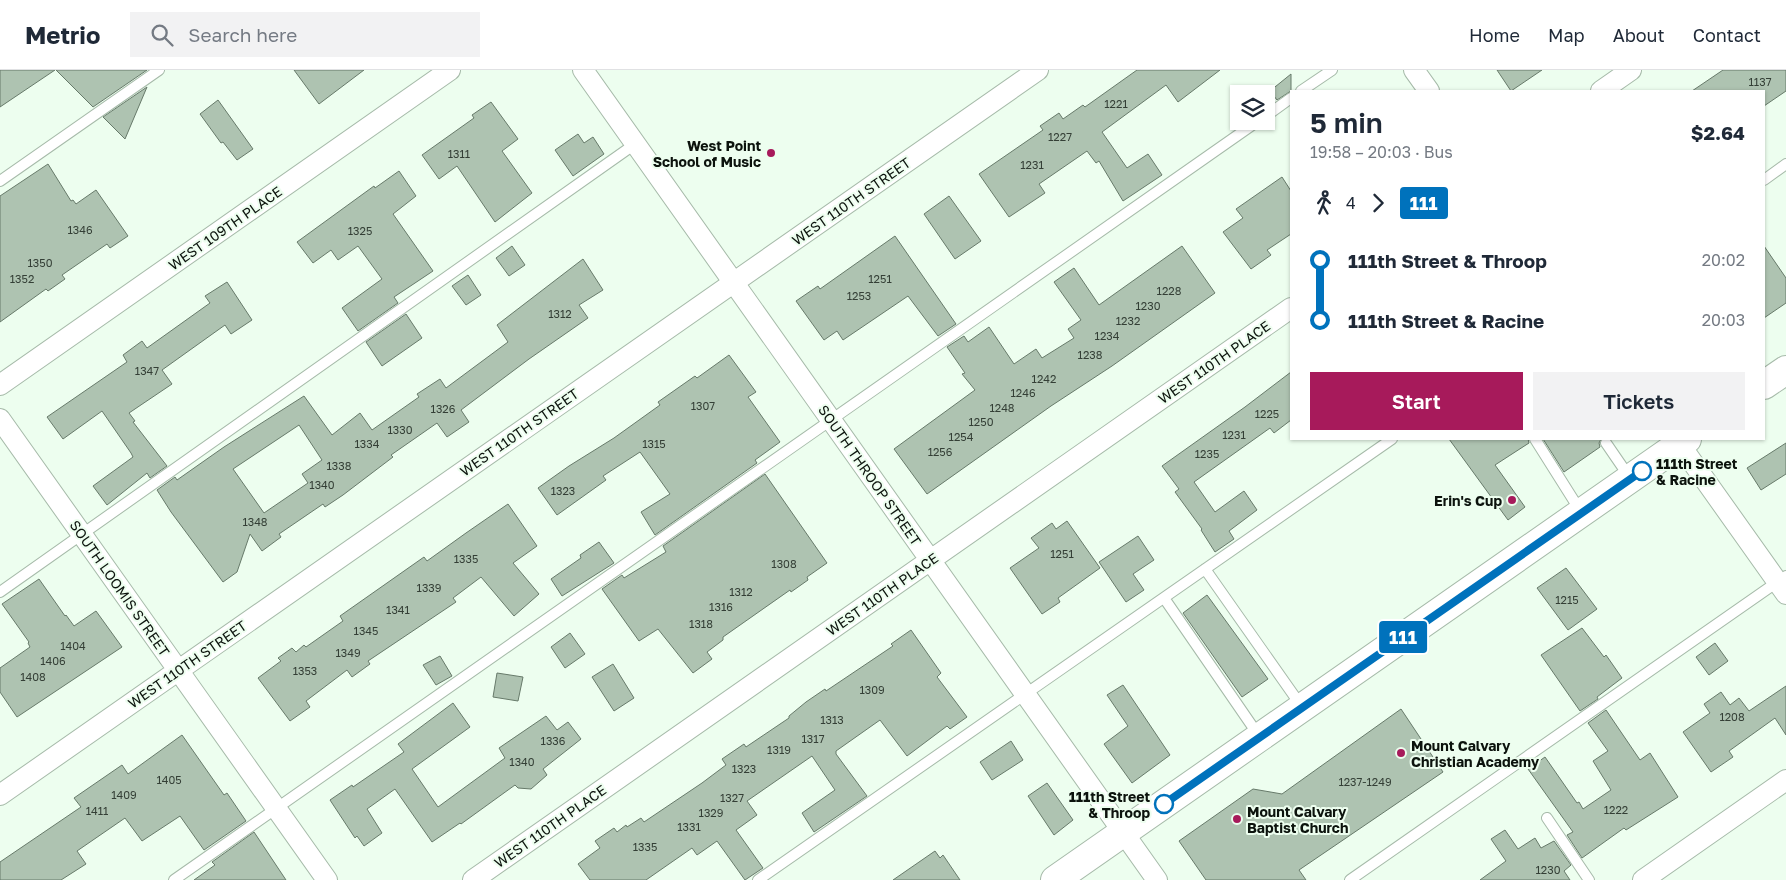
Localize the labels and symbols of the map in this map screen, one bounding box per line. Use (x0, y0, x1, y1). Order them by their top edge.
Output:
house number: 1137 (1749, 75, 1772, 88)
house number: 1221 (1104, 97, 1128, 110)
house number: 1227 (1048, 130, 1072, 143)
place label: West Point School of Music (653, 137, 761, 170)
house number: 1311 (448, 147, 470, 160)
marker: West Point School of Music (765, 147, 777, 159)
street label: WEST 110TH STREET (788, 153, 914, 248)
house number: 1231 (1020, 158, 1044, 171)
street label: WEST 109TH PLACE (165, 182, 285, 274)
house number: 1346 (67, 223, 93, 236)
house number: 1325 (348, 224, 372, 237)
house number: 1350 (28, 256, 53, 269)
house number: 1352 (10, 272, 34, 285)
house number: 1251 (868, 272, 892, 285)
house number: 1228 (1157, 284, 1182, 297)
house number: 1253 (847, 289, 871, 302)
house number: 1230 (1136, 299, 1161, 312)
house number: 1312 (548, 307, 572, 320)
house number: 1232 (1116, 314, 1140, 327)
street label: WEST 110TH PLACE (1155, 317, 1273, 407)
house number: 1234 (1095, 329, 1120, 342)
house number: 1238 (1078, 348, 1103, 361)
house number: 1347 (135, 364, 159, 377)
house number: 1242 (1032, 372, 1056, 385)
street label: WEST 110TH STREET (456, 384, 582, 479)
house number: 1246 (1010, 386, 1036, 399)
house number: 1307 (691, 399, 715, 412)
house number: 1248 (989, 401, 1015, 414)
house number: 1326 (431, 402, 456, 415)
street label: SOUTH THROOP STREET (815, 402, 925, 549)
house number: 1225 (1255, 407, 1279, 420)
house number: 1250 (969, 415, 994, 428)
house number: 1330 (387, 423, 413, 436)
house number: 1231 (1222, 428, 1246, 441)
house number: 1254 (949, 430, 974, 443)
house number: 1334 (355, 437, 380, 450)
house number: 1315 (642, 437, 666, 450)
house number: 1256 (928, 445, 953, 458)
house number: 1235 (1195, 447, 1219, 460)
place label: 111th Street & Racine (1656, 455, 1738, 488)
house number: 1338 (327, 459, 352, 472)
marker: 111th Street & Racine (1632, 461, 1652, 481)
house number: 1340 (309, 478, 335, 491)
house number: 1323 (551, 484, 575, 497)
place label: Erin's Cup (1434, 492, 1502, 509)
marker: Erin's Cup (1506, 494, 1518, 506)
house number: 1348 (242, 515, 268, 528)
street label: SOUTH LOOMIS STREET (66, 517, 174, 660)
house number: 1251 (1050, 547, 1074, 560)
street label: WEST 110TH PLACE (823, 549, 941, 639)
house number: 1335 (454, 552, 478, 565)
house number: 1308 (771, 557, 797, 570)
house number: 1339 (417, 581, 441, 594)
house number: 1312 (729, 585, 753, 598)
house number: 1215 (1555, 593, 1579, 606)
house number: 1316 (709, 600, 733, 613)
house number: 1341 (386, 603, 410, 616)
street label: WEST 110TH STREET (124, 616, 250, 711)
house number: 1318 (689, 617, 713, 630)
line badge: 111 (1374, 621, 1432, 653)
house number: 1345 (354, 624, 378, 637)
house number: 1404 (60, 639, 86, 652)
house number: 1349 (335, 646, 361, 659)
house number: 1406 (40, 654, 66, 667)
house number: 1353 (293, 664, 317, 677)
house number: 1408 (20, 670, 46, 683)
house number: 1309 (859, 683, 885, 696)
house number: 1208 (1719, 710, 1745, 723)
house number: 1313 (820, 713, 844, 726)
house number: 1317 (802, 732, 825, 745)
house number: 1336 (541, 734, 566, 747)
place label: Mount Calvary Christian Academy (1411, 737, 1540, 770)
house number: 1319 (767, 743, 791, 756)
marker: Mount Calvary Christian Academy (1395, 747, 1407, 759)
house number: 1340 (509, 755, 535, 768)
house number: 1323 (732, 762, 756, 775)
house number: 1405 (156, 773, 182, 786)
house number: 1237-1249 (1338, 775, 1392, 788)
street label: WEST 110TH PLACE (491, 781, 609, 871)
house number: 1409 (111, 788, 137, 801)
place label: 111th Street & Throop (1069, 788, 1150, 821)
house number: 1327 (720, 791, 744, 804)
marker: 111th Street & Throop (1154, 794, 1174, 814)
place label: Mount Calvary Baptist Church (1247, 803, 1348, 836)
house number: 1222 (1604, 803, 1628, 816)
house number: 1411 (86, 804, 108, 817)
house number: 1329 (699, 806, 723, 819)
marker: Mount Calvary Baptist Church (1231, 813, 1243, 825)
house number: 1331 (677, 820, 701, 833)
house number: 1335 (633, 840, 657, 853)
house number: 1230 (1536, 863, 1561, 876)

